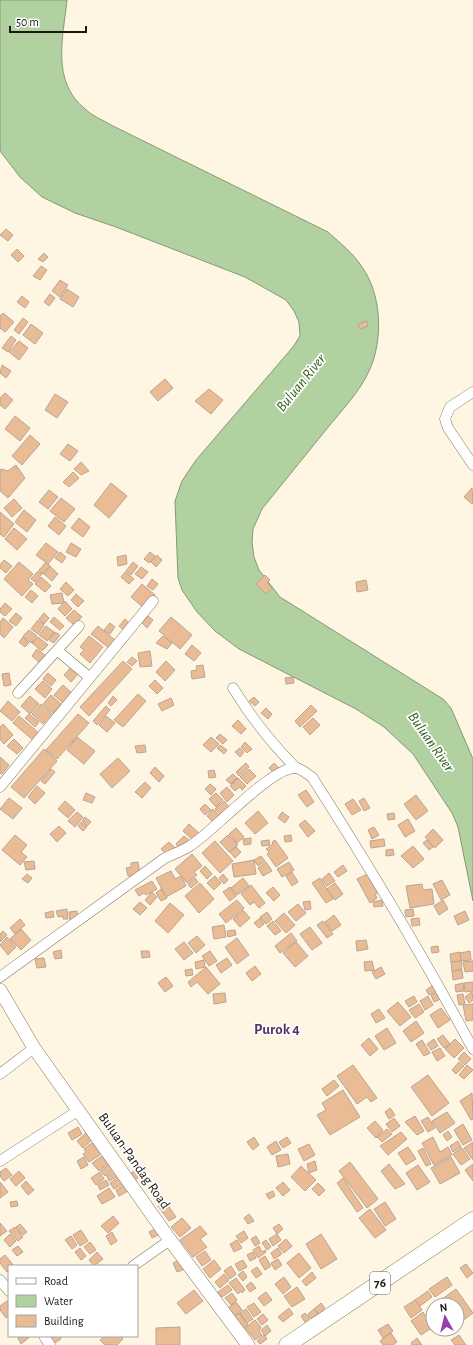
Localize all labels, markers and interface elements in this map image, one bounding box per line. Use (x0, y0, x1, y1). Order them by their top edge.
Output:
scale bar (10, 8, 86, 34)
text: 50 m (16, 16, 39, 28)
water label: Buluan River (273, 351, 329, 415)
water label: Buluan River (405, 709, 458, 775)
district label: Purok 4 (254, 1022, 300, 1037)
street label: Buluan-Pandag Road (96, 1110, 172, 1212)
legend (8, 1265, 138, 1337)
road number: 76 (370, 1272, 390, 1294)
text: Road (44, 1275, 68, 1287)
text: Water (44, 1295, 73, 1307)
north arrow (425, 1297, 465, 1337)
text: N (439, 1302, 448, 1314)
text: Building (44, 1315, 84, 1327)

